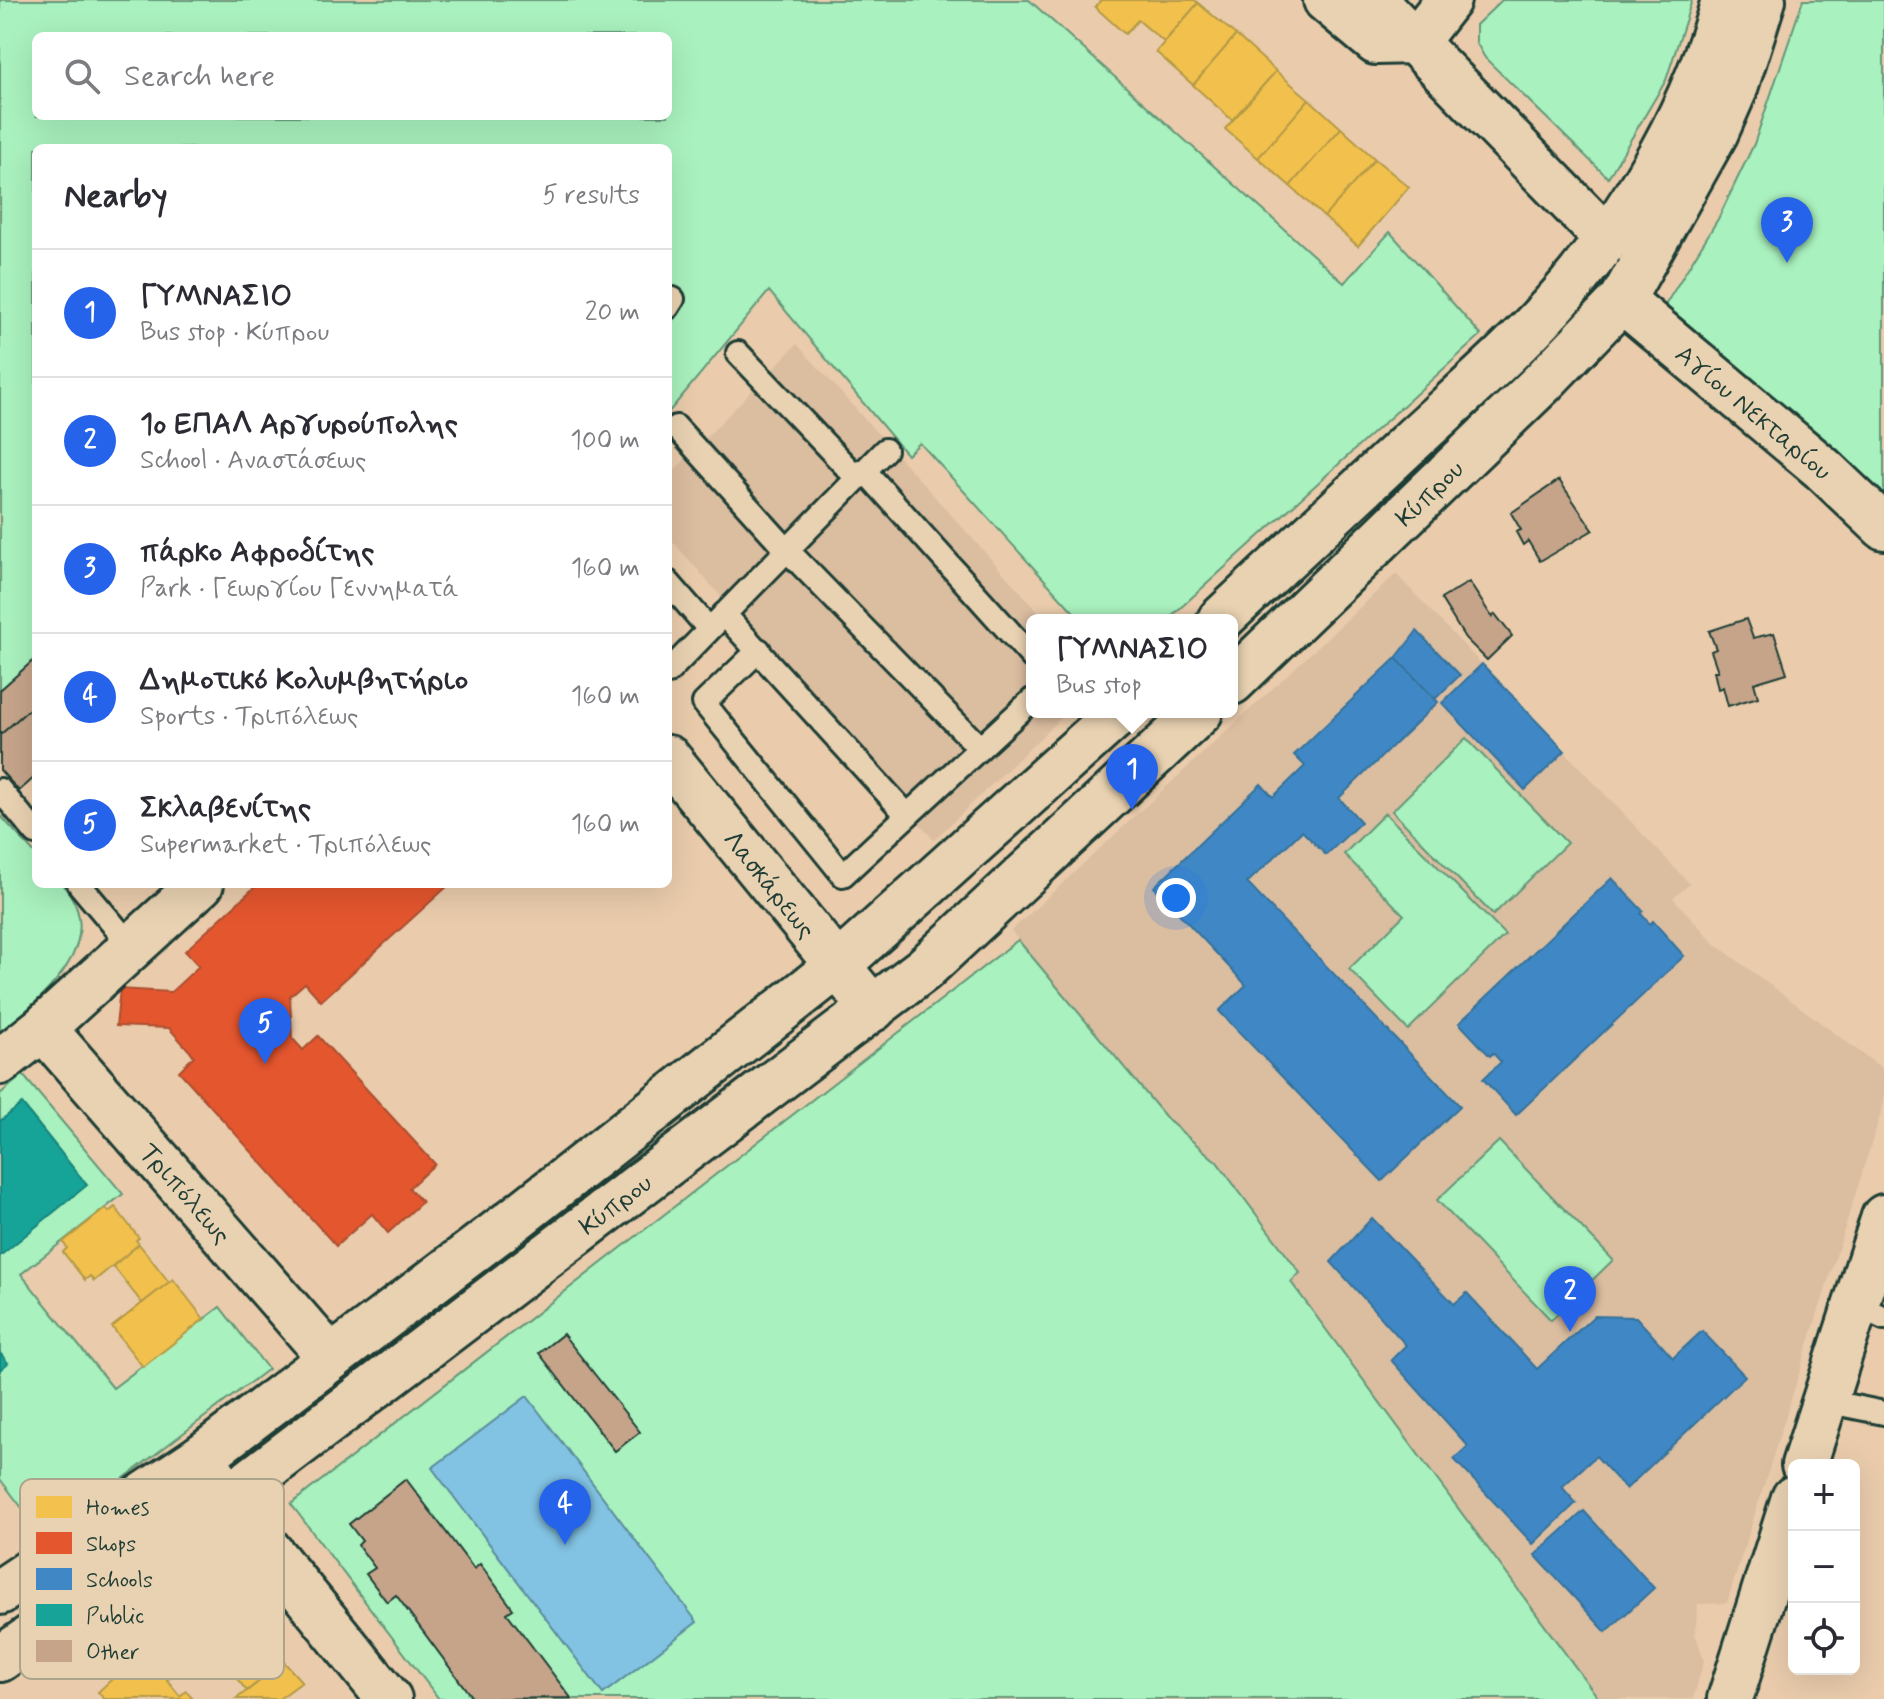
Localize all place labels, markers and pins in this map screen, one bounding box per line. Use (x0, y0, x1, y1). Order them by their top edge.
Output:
pin: 3 (1761, 197, 1813, 263)
pin: 1 (1106, 744, 1158, 810)
pin: 5 (239, 998, 291, 1064)
pin: 2 (1544, 1266, 1596, 1332)
pin: 4 (539, 1479, 591, 1545)

